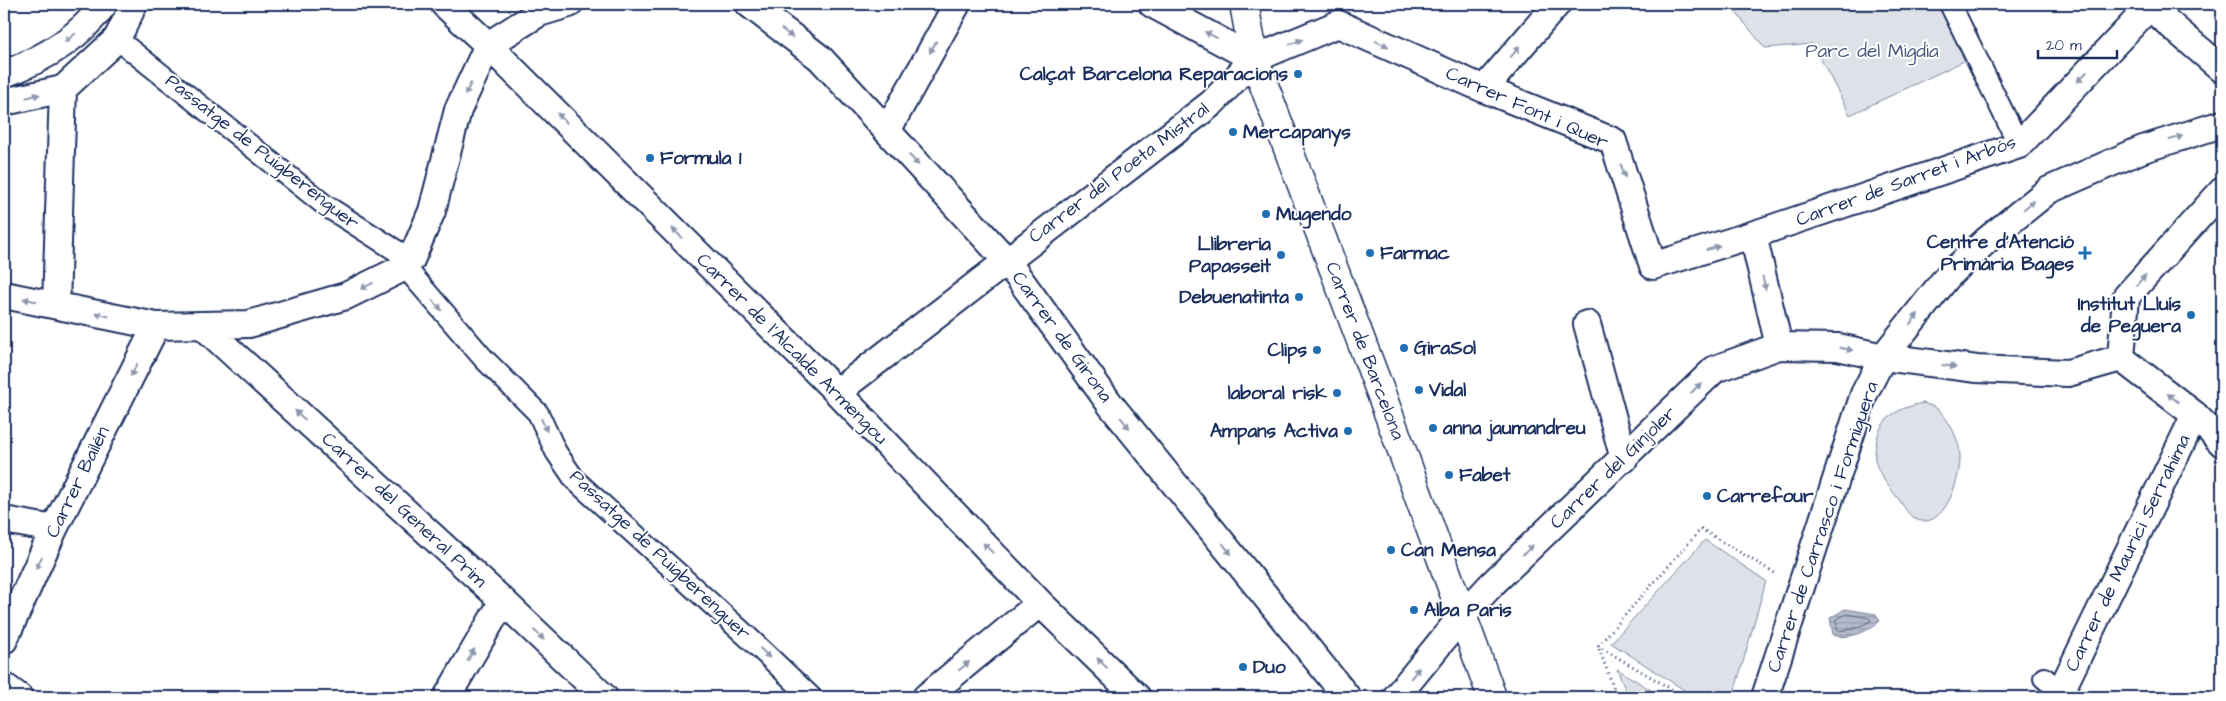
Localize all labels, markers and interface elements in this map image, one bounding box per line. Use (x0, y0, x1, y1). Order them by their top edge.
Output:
one-way arrow (780, 28, 794, 38)
scale bar (2038, 28, 2117, 60)
one-way arrow (1204, 31, 1219, 39)
one-way arrow (64, 32, 77, 43)
text: 20 m (2046, 35, 2082, 56)
one-way arrow (1289, 37, 1303, 45)
park label: Parc del Migdia (1805, 38, 1939, 66)
one-way arrow (929, 39, 937, 54)
one-way arrow (1375, 41, 1389, 49)
one-way arrow (1510, 45, 1521, 58)
street label: Carrer Font i Quer (1441, 60, 1613, 156)
place label: Calçat Barcelona Reparacions (1020, 61, 1288, 88)
street label: Passatge de Puigberenguer (159, 68, 365, 237)
marker: Calçat Barcelona Reparacions (1292, 68, 1304, 80)
one-way arrow (2076, 71, 2088, 83)
one-way arrow (463, 82, 471, 96)
one-way arrow (26, 92, 41, 100)
street label: Carrer del Poeta Mistral (1023, 96, 1215, 250)
one-way arrow (556, 113, 568, 125)
place label: Mercapanys (1243, 119, 1351, 147)
marker: Mercapanys (1227, 126, 1239, 138)
street label: Carrer de Sarret i Arbós (1792, 129, 2020, 233)
one-way arrow (2169, 134, 2184, 142)
place label: Formula 1 (660, 145, 742, 172)
marker: Formula 1 (644, 152, 656, 164)
one-way arrow (908, 154, 920, 166)
one-way arrow (1619, 164, 1627, 179)
one-way arrow (2022, 200, 2035, 211)
place label: Mugendo (1276, 201, 1352, 229)
marker: Mugendo (1260, 208, 1272, 220)
one-way arrow (671, 227, 683, 239)
place label: Centre d'Atenció Primària Bages (1927, 229, 2074, 279)
place label: Llibreria Papasseit (1189, 231, 1271, 280)
place label: Farmac (1380, 240, 1450, 267)
one-way arrow (1706, 243, 1721, 251)
marker: Centre d'Atenció Primària Bages (2078, 246, 2092, 260)
street label: Carrer de l'Alcalde Armengou (689, 247, 894, 452)
marker: Farmac (1364, 247, 1376, 259)
marker: Llibreria Papasseit (1275, 249, 1287, 261)
street label: Carrer de Barcelona (1319, 258, 1412, 444)
street label: Carrer de Girona (1005, 266, 1119, 408)
one-way arrow (1760, 275, 1768, 290)
one-way arrow (2135, 275, 2147, 287)
one-way arrow (360, 282, 374, 290)
place label: Debuenatinta (1179, 284, 1289, 311)
marker: Debuenatinta (1293, 291, 1305, 303)
place label: Institut Lluís de Peguera (2078, 291, 2181, 341)
one-way arrow (21, 296, 37, 304)
one-way arrow (431, 298, 442, 311)
marker: Institut Lluís de Peguera (2185, 309, 2197, 321)
one-way arrow (94, 311, 110, 319)
one-way arrow (1908, 313, 1919, 326)
place label: GiraSol (1414, 335, 1476, 362)
place label: Clips (1268, 337, 1307, 364)
marker: GiraSol (1398, 342, 1410, 354)
marker: Clips (1311, 344, 1323, 356)
one-way arrow (1839, 345, 1854, 353)
one-way arrow (1941, 362, 1957, 370)
one-way arrow (130, 363, 138, 377)
place label: Vidal (1428, 377, 1466, 404)
street label: Carrer de Carrasco i Formiguera (1760, 378, 1887, 676)
place label: laboral risk (1228, 380, 1327, 407)
one-way arrow (1689, 382, 1701, 394)
marker: Vidal (1413, 384, 1425, 396)
marker: laboral risk (1331, 387, 1343, 399)
one-way arrow (2167, 393, 2180, 404)
street label: Carrer del Ginjoler (1544, 400, 1683, 536)
one-way arrow (294, 409, 306, 421)
place label: anna jaumandreu (1442, 415, 1586, 442)
one-way arrow (1120, 416, 1131, 429)
one-way arrow (541, 418, 549, 432)
place label: Ampans Activa (1210, 418, 1338, 445)
street label: Carrer Bailén (39, 422, 117, 542)
marker: anna jaumandreu (1427, 422, 1439, 434)
marker: Ampans Activa (1342, 425, 1354, 437)
street label: Carrer del General Prim (315, 426, 493, 594)
street label: Carrer de Maurici Serrahima (2059, 430, 2197, 676)
place label: Fabet (1459, 462, 1511, 489)
street label: Passatge de Puigberenguer (563, 464, 757, 648)
marker: Fabet (1443, 469, 1455, 481)
place label: Carrefour (1717, 483, 1814, 510)
marker: Carrefour (1701, 490, 1713, 502)
place label: Can Mensa (1401, 537, 1496, 564)
one-way arrow (1222, 542, 1233, 555)
one-way arrow (982, 543, 994, 555)
marker: Can Mensa (1385, 544, 1397, 556)
one-way arrow (1522, 544, 1534, 556)
one-way arrow (35, 556, 43, 570)
place label: Alba Paris (1424, 597, 1512, 624)
marker: Alba Paris (1408, 604, 1420, 616)
one-way arrow (532, 629, 544, 641)
one-way arrow (759, 647, 771, 659)
one-way arrow (467, 649, 476, 662)
place label: Duo (1253, 654, 1286, 681)
one-way arrow (1097, 657, 1109, 669)
one-way arrow (957, 661, 970, 672)
marker: Duo (1237, 661, 1249, 673)
one-way arrow (1410, 666, 1421, 679)

